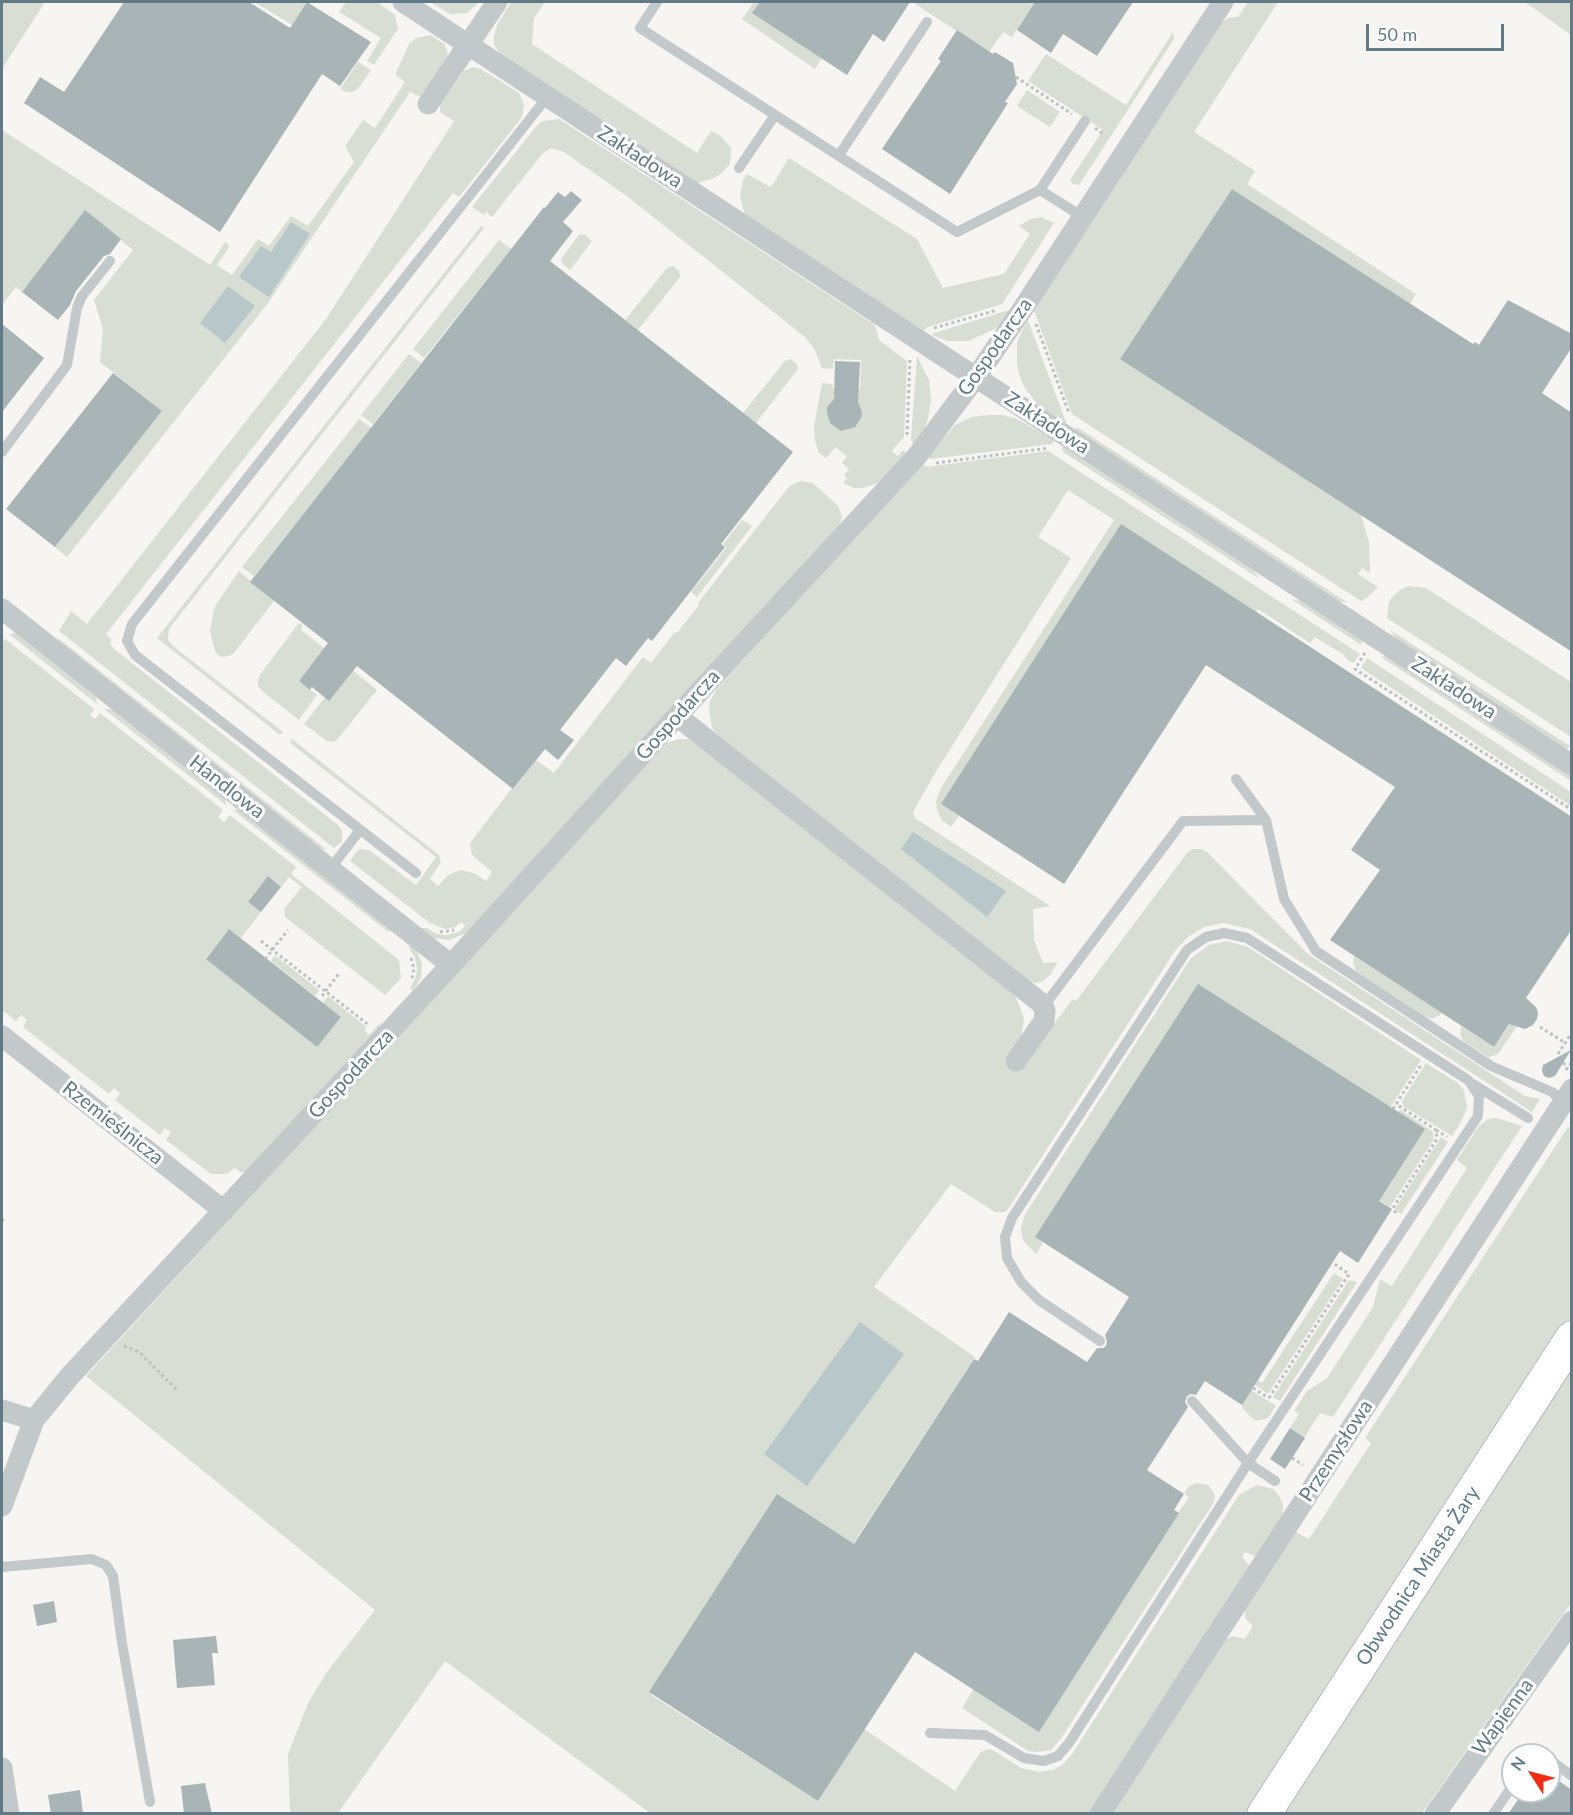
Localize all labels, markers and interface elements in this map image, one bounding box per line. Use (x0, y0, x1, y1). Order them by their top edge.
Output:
scale bar (1369, 12, 1507, 50)
text: 50 m (1377, 23, 1417, 45)
street label: Zakładowa (593, 121, 687, 193)
street label: Gospodarcza (953, 294, 1037, 400)
street label: Zakładowa (1000, 387, 1094, 459)
street label: Zakładowa (1407, 652, 1501, 724)
street label: Gospodarcza (631, 665, 725, 765)
street label: Handlowa (185, 750, 269, 824)
street label: Gospodarcza (303, 1024, 399, 1124)
street label: Rzemieślnicza (58, 1076, 168, 1170)
street label: Przemysłowa (1294, 1396, 1378, 1506)
street label: Obwodnica Miasta Żary (1351, 1482, 1485, 1670)
street label: Wapienna (1467, 1674, 1539, 1760)
north arrow (1501, 1743, 1561, 1803)
text: N (1506, 1753, 1529, 1774)

